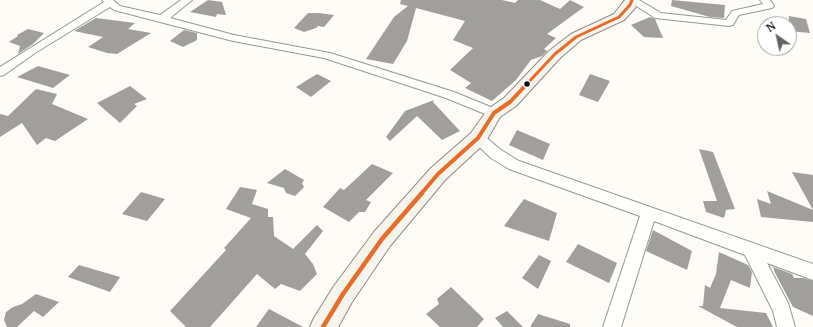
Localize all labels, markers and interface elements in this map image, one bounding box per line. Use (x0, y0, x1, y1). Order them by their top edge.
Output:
north arrow (757, 16, 797, 56)
text: N (763, 18, 778, 35)
unlabelled marker (522, 79, 532, 89)

